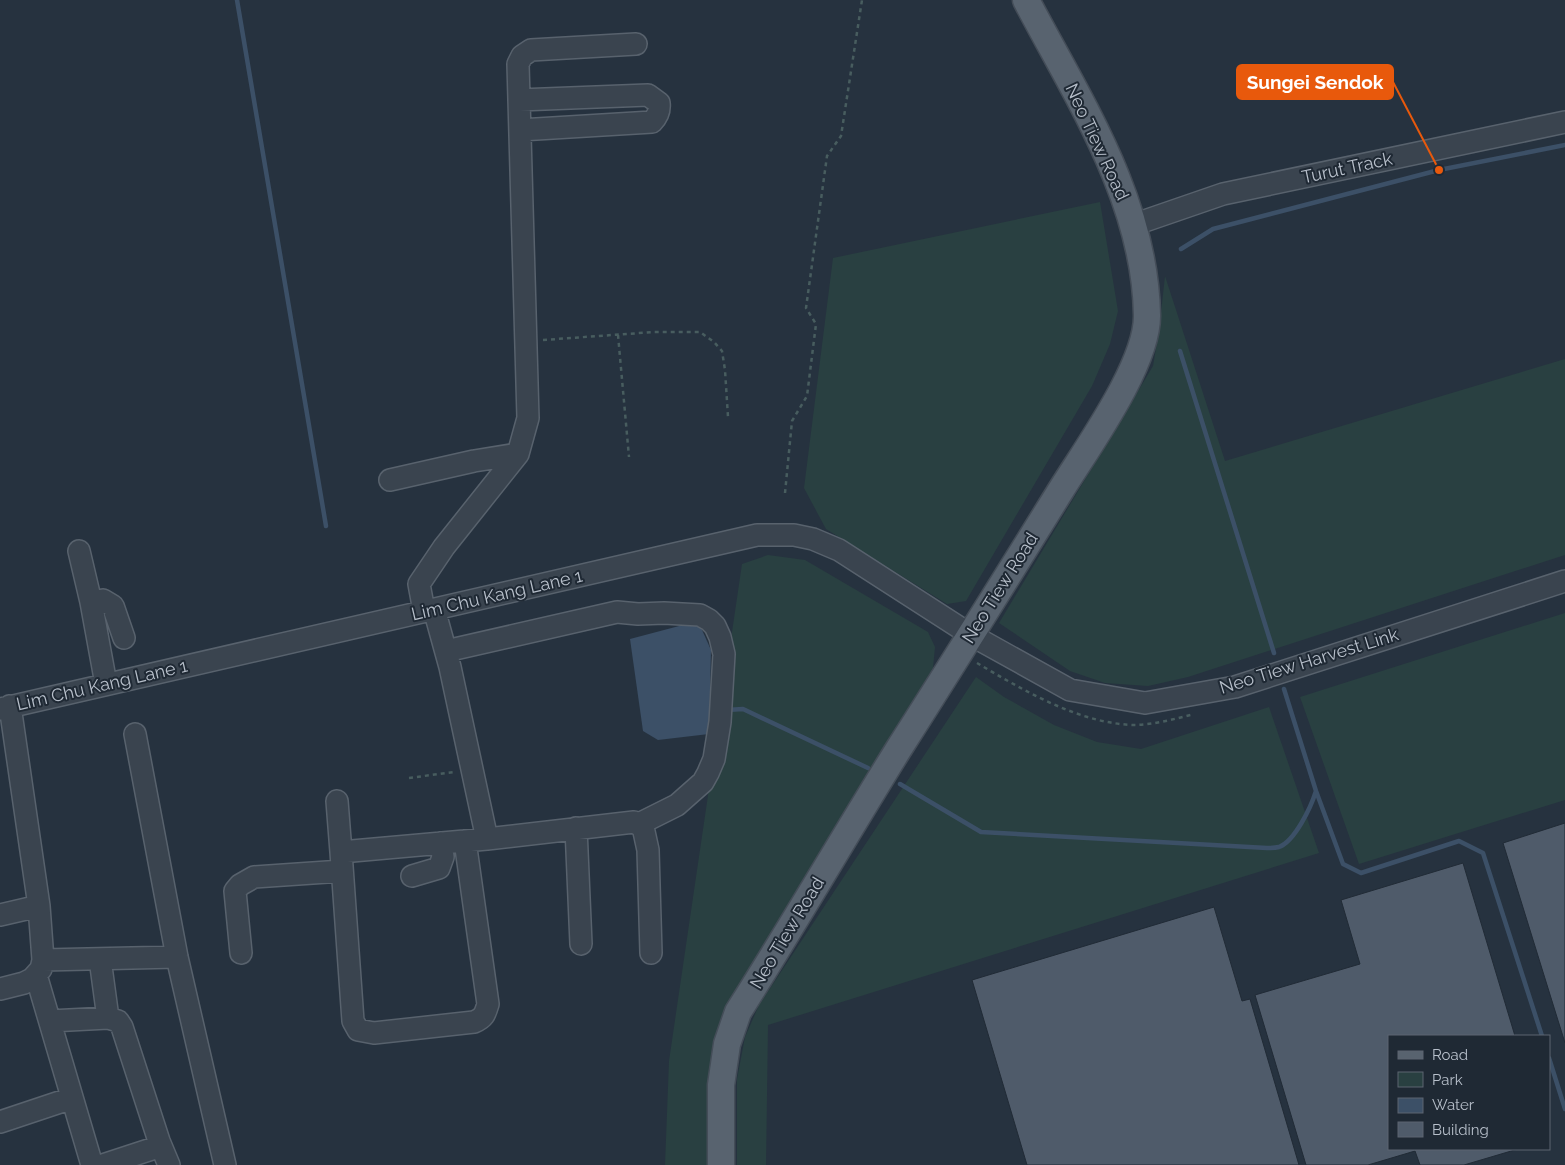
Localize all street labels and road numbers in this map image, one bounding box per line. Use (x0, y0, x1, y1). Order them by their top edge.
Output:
street label: Neo Tiew Road (1061, 80, 1134, 203)
street label: Turut Track (1300, 148, 1395, 187)
street label: Neo Tiew Road (957, 529, 1042, 647)
street label: Lim Chu Kang Lane 1 (409, 565, 585, 624)
street label: Neo Tiew Harvest Link (1217, 623, 1401, 698)
street label: Lim Chu Kang Lane 1 (14, 655, 190, 714)
street label: Neo Tiew Road (745, 873, 828, 992)

